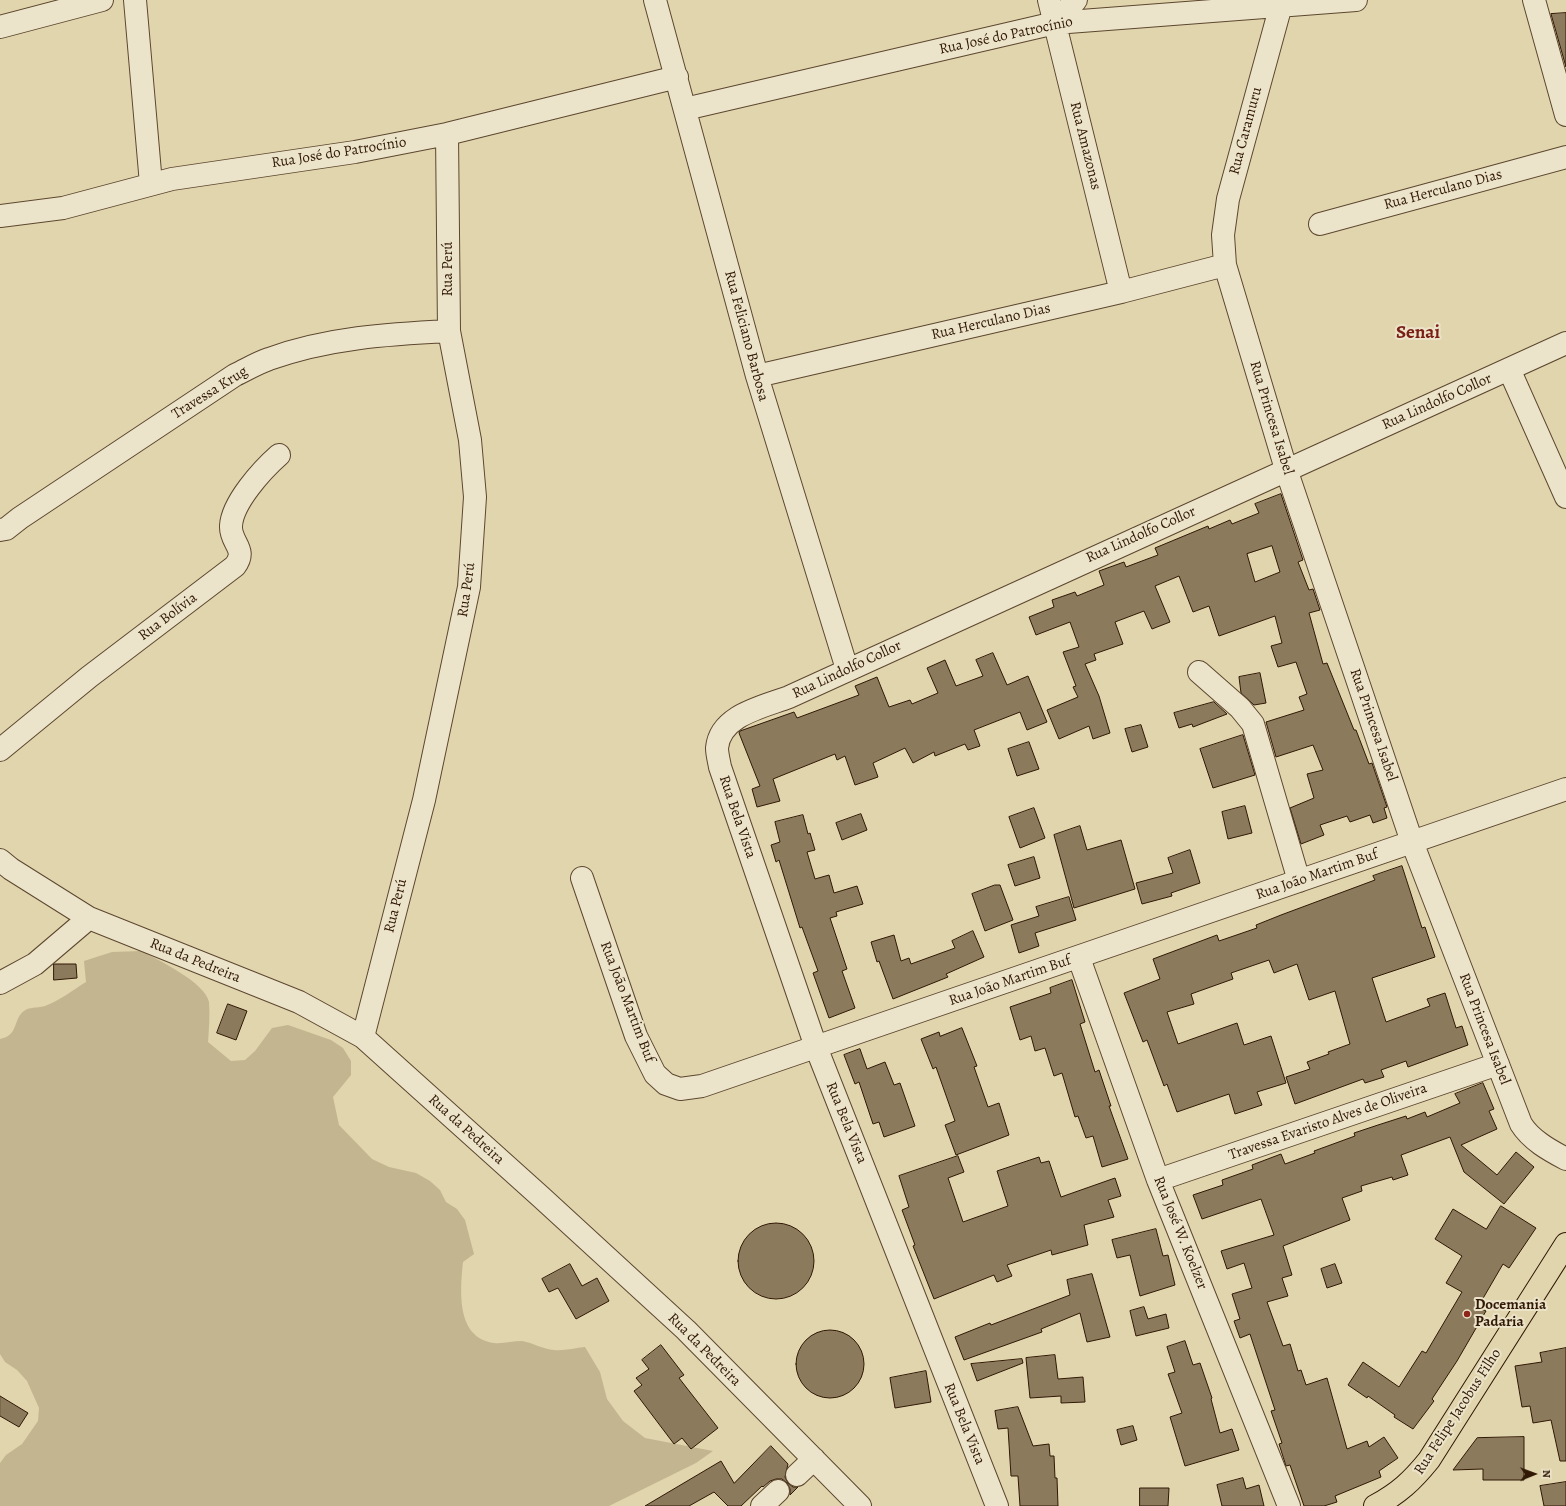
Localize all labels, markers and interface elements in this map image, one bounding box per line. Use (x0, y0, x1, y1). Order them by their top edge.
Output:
street label: Rua José do Patrocínio (937, 13, 1075, 59)
street label: Rua Caramuru (1226, 85, 1266, 177)
street label: Rua Amazonas (1065, 100, 1105, 192)
street label: Rua José do Patrocínio (270, 133, 408, 173)
street label: Rua Herculano Dias (1382, 166, 1504, 214)
street label: Rua Perú (439, 242, 457, 296)
street label: Rua Feliciano Barbosa (720, 269, 772, 403)
street label: Rua Herculano Dias (930, 300, 1052, 344)
district label: Senai (1396, 322, 1440, 344)
street label: Rua Princesa Isabel (1245, 359, 1297, 477)
street label: Travessa Krug (169, 363, 251, 423)
street label: Rua Lindolfo Collor (1379, 370, 1495, 434)
street label: Rua Lindolfo Collor (1083, 503, 1199, 567)
street label: Rua Perú (454, 562, 480, 618)
street label: Rua Bolívia (135, 589, 201, 645)
street label: Rua Lindolfo Collor (790, 637, 904, 703)
street label: Rua Princesa Isabel (1345, 666, 1401, 784)
street label: Rua Bela Vista (714, 773, 760, 861)
street label: Rua João Martim Buf (1254, 846, 1380, 904)
street label: Rua Perú (381, 877, 411, 935)
street label: Rua da Pedreira (147, 935, 243, 987)
street label: Rua João Martim Buf (596, 939, 658, 1065)
street label: Rua João Martim Buf (947, 952, 1073, 1010)
street label: Rua Princesa Isabel (1454, 971, 1514, 1087)
street label: Rua Bela Vista (821, 1079, 871, 1167)
street label: Travessa Evaristo Alves de Oliveira (1226, 1080, 1430, 1164)
street label: Rua da Pedreira (424, 1091, 508, 1169)
street label: Rua José W. Koelzer (1149, 1174, 1211, 1292)
place label: Docemania Padaria (1475, 1296, 1546, 1331)
marker: Docemania Padaria (1462, 1309, 1472, 1319)
street label: Rua da Pedreira (664, 1310, 744, 1390)
street label: Rua Felipe Jacobus Filho (1411, 1346, 1505, 1478)
street label: Rua Bela Vista (939, 1380, 989, 1468)
north arrow (1514, 1454, 1554, 1494)
text: N (1539, 1470, 1554, 1478)

